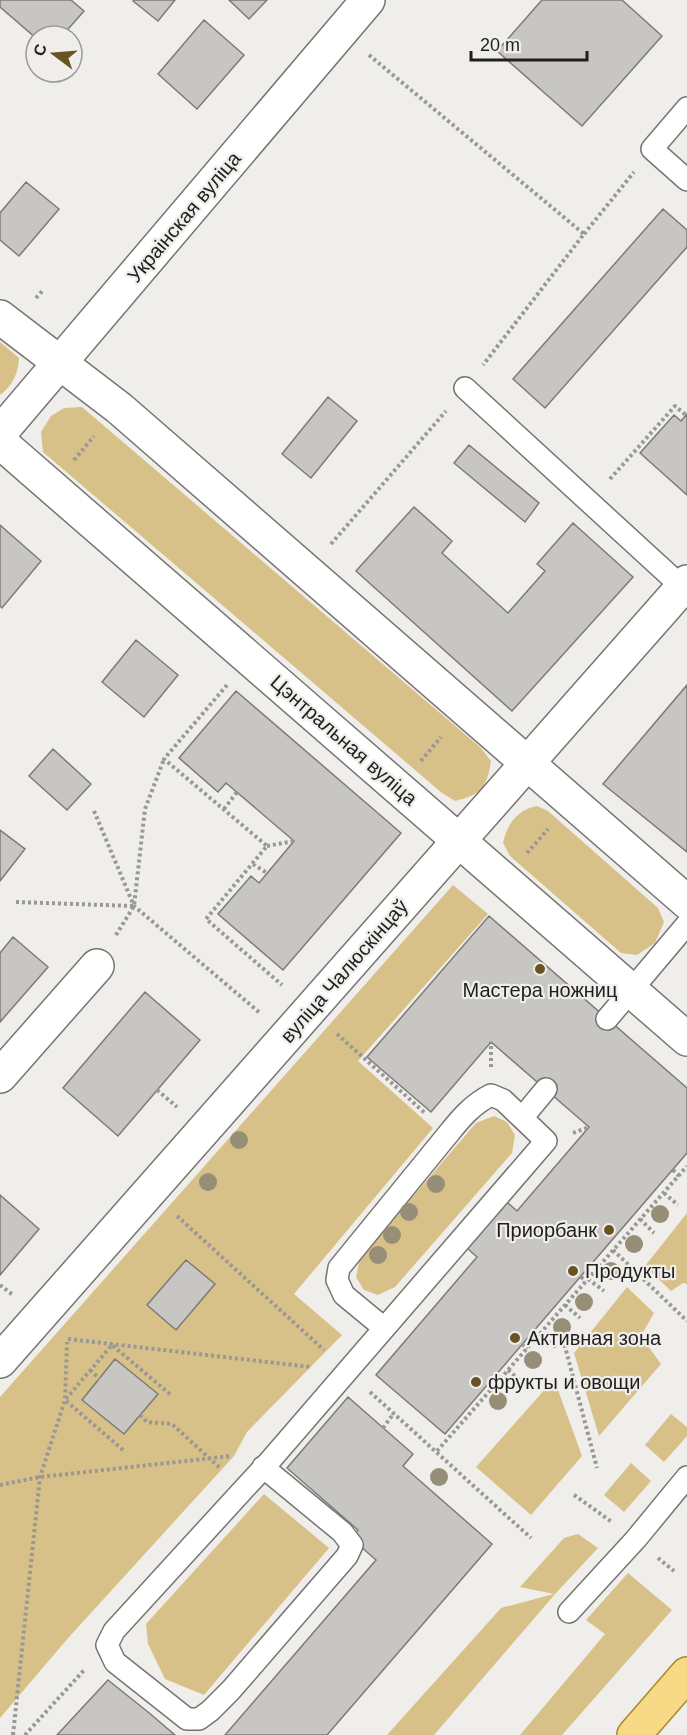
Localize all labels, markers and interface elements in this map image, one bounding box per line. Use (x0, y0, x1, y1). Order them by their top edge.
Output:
north arrow (24, 24, 84, 84)
scale bar (471, 24, 586, 62)
text: 20 m (480, 35, 520, 55)
text: С (30, 42, 50, 58)
street label: Украінская вуліца (123, 147, 246, 287)
street label: Цэнтральная вуліца (266, 671, 422, 810)
street label: вуліца Чалюскінцаў (276, 895, 412, 1047)
marker: Мастера ножниц (533, 962, 547, 976)
place label: Мастера ножниц (463, 979, 617, 1001)
place label: Приорбанк (496, 1219, 597, 1241)
marker: Приорбанк (602, 1223, 616, 1237)
place label: Продукты (585, 1260, 675, 1282)
marker: Продукты (566, 1264, 580, 1278)
place label: Активная зона (527, 1327, 662, 1349)
marker: Активная зона (508, 1331, 522, 1345)
place label: фрукты и овощи (488, 1371, 640, 1393)
marker: фрукты и овощи (469, 1375, 483, 1389)

